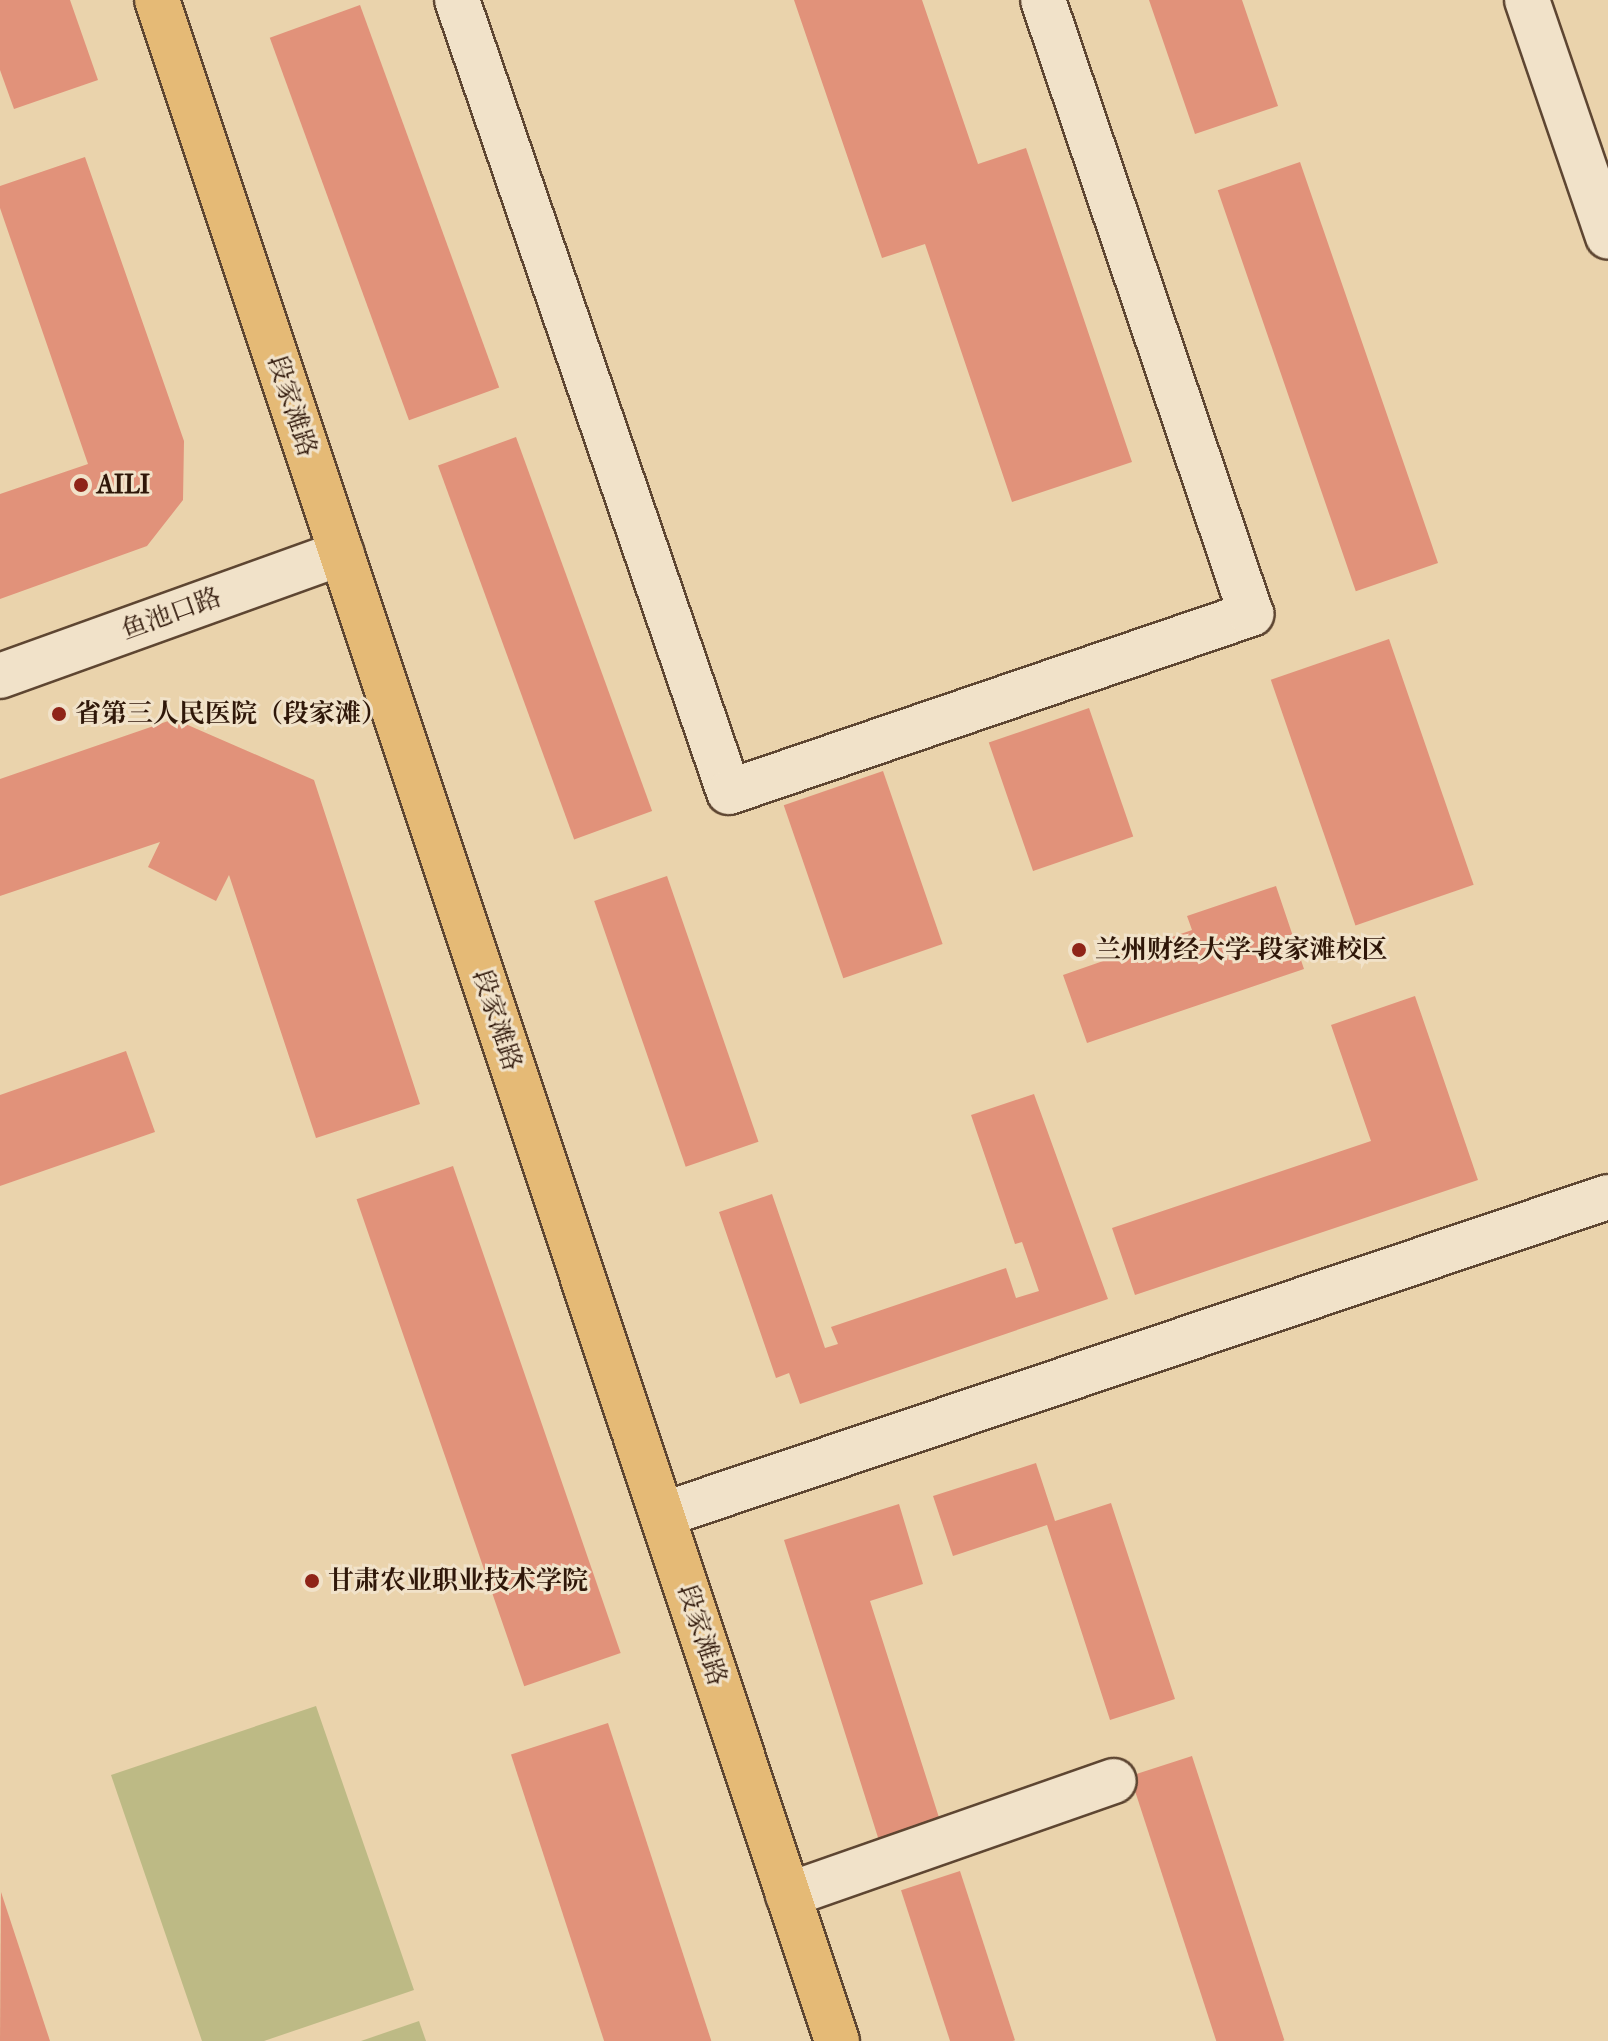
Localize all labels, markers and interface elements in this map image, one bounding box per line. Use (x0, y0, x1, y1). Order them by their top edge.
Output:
street label: 段家滩路 (261, 352, 323, 460)
place label: AILI (97, 469, 150, 501)
marker: AILI (72, 476, 90, 494)
street label: 鱼池口路 (117, 582, 225, 646)
place label: 省第三人民医院（段家滩） (75, 698, 387, 730)
marker: 省第三人民医院（段家滩） (50, 705, 68, 723)
place label: 兰州财经大学-段家滩校区 (1095, 934, 1388, 966)
marker: 兰州财经大学-段家滩校区 (1070, 941, 1088, 959)
street label: 段家滩路 (466, 966, 528, 1074)
place label: 甘肃农业职业技术学院 (328, 1565, 588, 1597)
marker: 甘肃农业职业技术学院 (303, 1572, 321, 1590)
street label: 段家滩路 (671, 1581, 733, 1689)

